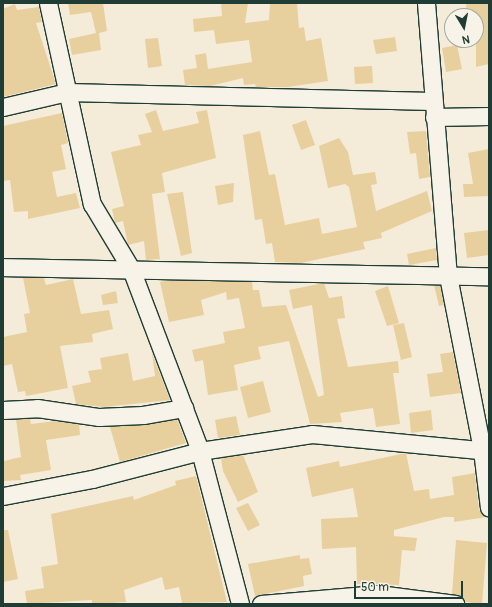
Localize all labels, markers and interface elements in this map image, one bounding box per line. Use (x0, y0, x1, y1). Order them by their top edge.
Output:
north arrow (444, 8, 484, 48)
text: N (461, 32, 471, 46)
scale bar (356, 573, 465, 599)
text: 50 m (361, 580, 389, 595)

